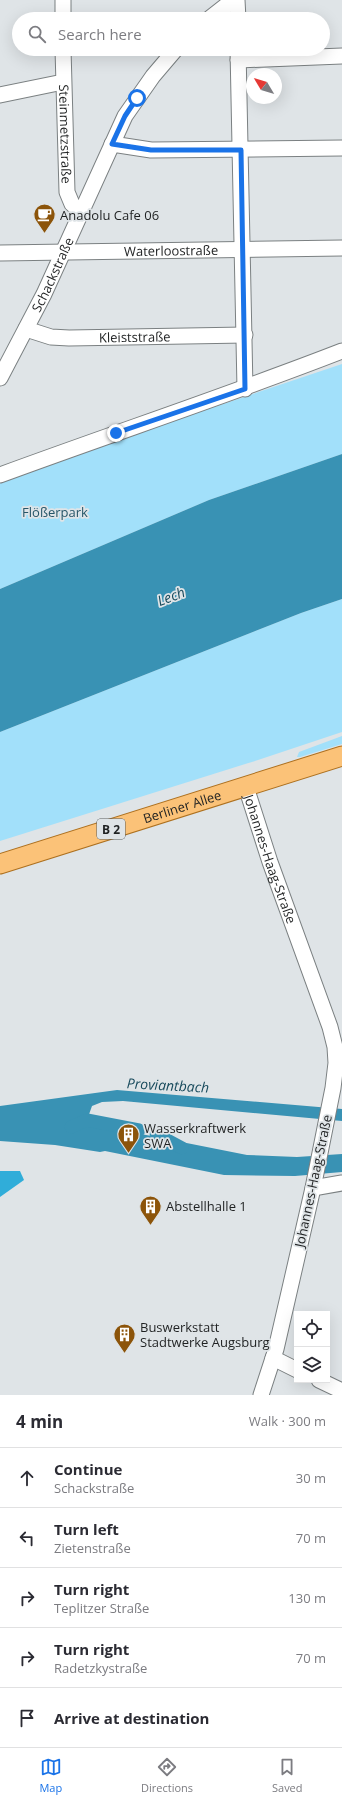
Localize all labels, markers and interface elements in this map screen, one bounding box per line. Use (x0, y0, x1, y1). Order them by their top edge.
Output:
search box (12, 12, 330, 56)
icon: search (26, 23, 48, 45)
text: Search here (58, 24, 142, 44)
north arrow (246, 68, 282, 104)
street label: Steinmetzstraße (55, 84, 76, 184)
route start (128, 89, 146, 107)
cafe icon: Anadolu Cafe 06 (31, 202, 57, 235)
place label: Anadolu Cafe 06 (60, 206, 159, 224)
street label: Schackstraße (27, 234, 78, 315)
street label: Waterloostraße (124, 241, 218, 260)
street label: Kleiststraße (99, 327, 171, 346)
route end (107, 424, 125, 442)
park label: Flößerpark (22, 503, 88, 521)
water label: Lech (154, 582, 188, 610)
street label: Berliner Allee (141, 786, 224, 827)
street label: Johannes-Haag-Straße (239, 790, 301, 926)
road number: B 2 (97, 819, 125, 839)
water label: Proviantbach (126, 1073, 210, 1097)
street label: Johannes-Haag-Straße (290, 1113, 336, 1251)
place label: Wasserkraftwerk SWA (144, 1119, 246, 1152)
building icon: Wasserkraftwerk SWA (115, 1122, 141, 1155)
building icon: Abstellhalle 1 (138, 1193, 164, 1226)
place label: Abstellhalle 1 (166, 1197, 247, 1215)
map controls (294, 1311, 330, 1383)
button: locate (294, 1311, 330, 1347)
place label: Buswerkstatt Stadtwerke Augsburg (140, 1318, 270, 1351)
building icon: Buswerkstatt Stadtwerke Augsburg (111, 1321, 137, 1354)
button: layers (294, 1347, 330, 1383)
text: 4 min (16, 1410, 63, 1433)
text: Walk · 300 m (249, 1412, 326, 1430)
text: Continue (54, 1459, 122, 1479)
icon: ahead (16, 1467, 38, 1489)
text: 30 m (296, 1469, 326, 1487)
text: Schackstraße (54, 1479, 134, 1497)
text: Turn left (54, 1519, 119, 1539)
icon: left (16, 1527, 38, 1549)
text: 70 m (296, 1529, 326, 1547)
text: Zietenstraße (54, 1539, 131, 1557)
text: Turn right (54, 1579, 129, 1599)
icon: right (16, 1587, 38, 1609)
text: 130 m (288, 1589, 326, 1607)
text: Teplitzer Straße (54, 1599, 149, 1617)
text: Turn right (54, 1639, 129, 1659)
icon: right (16, 1647, 38, 1669)
text: 70 m (296, 1649, 326, 1667)
text: Radetzkystraße (54, 1659, 147, 1677)
icon: arrive (16, 1707, 38, 1729)
text: Arrive at destination (54, 1708, 209, 1728)
tab: Map (39, 1756, 62, 1795)
tab: Directions (141, 1756, 193, 1795)
tab: Saved (272, 1756, 303, 1795)

